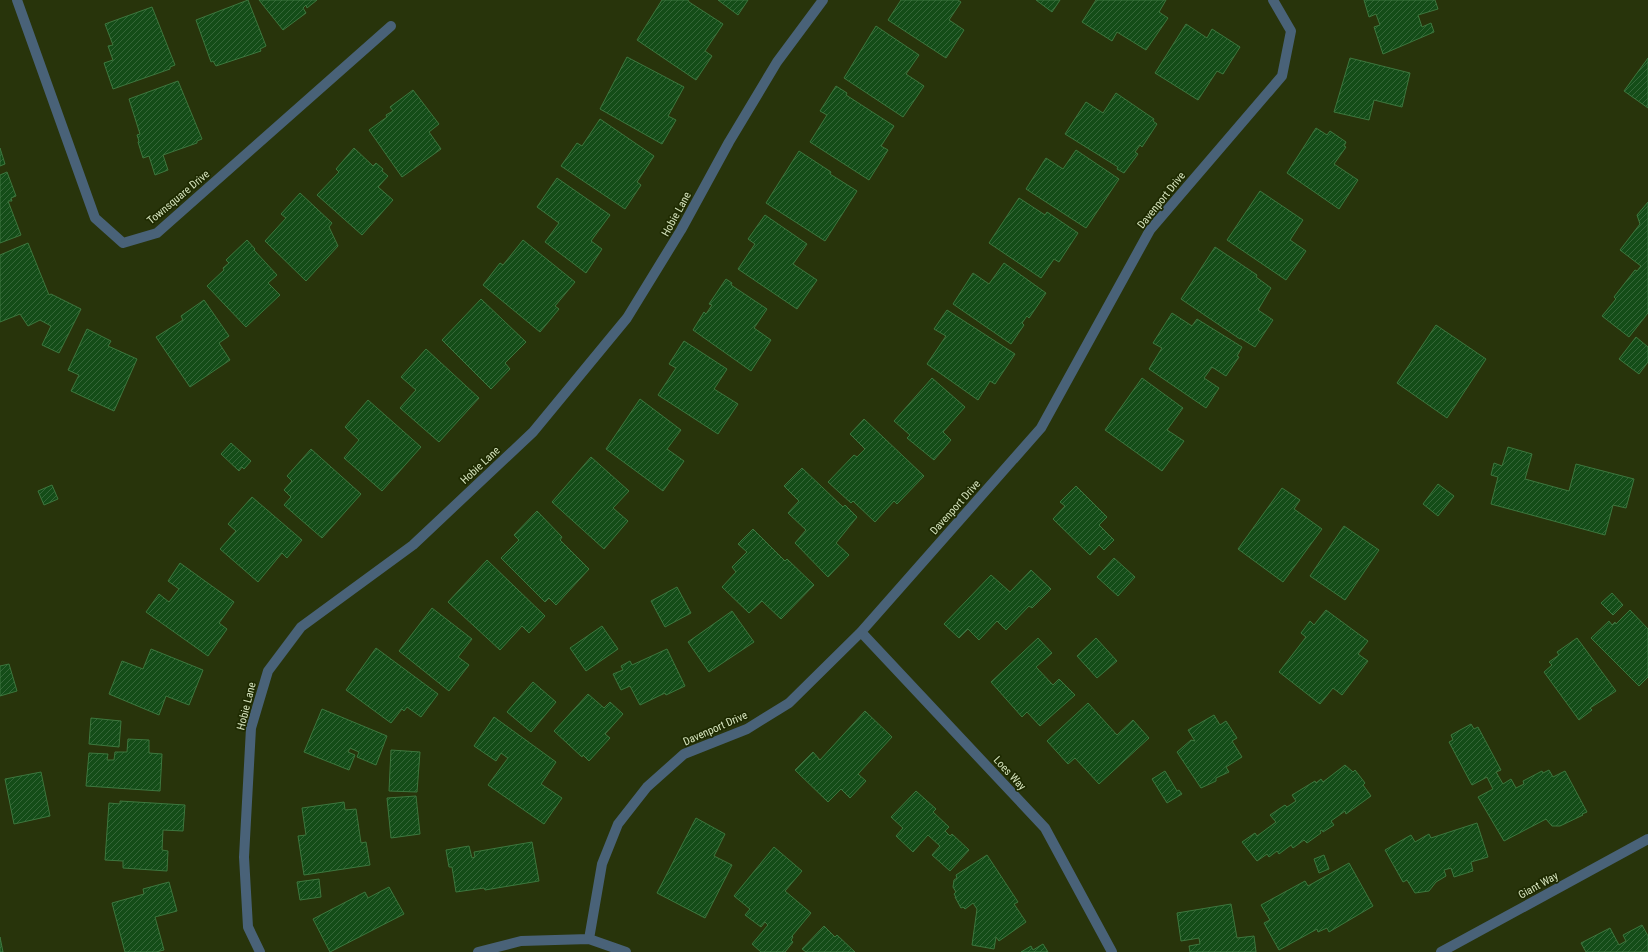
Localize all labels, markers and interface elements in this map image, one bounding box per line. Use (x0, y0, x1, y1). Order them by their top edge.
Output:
street label: Townsquare Drive (145, 168, 212, 227)
street label: Davenport Drive (1135, 169, 1188, 231)
street label: Hobie Lane (659, 190, 694, 239)
street label: Hobie Lane (458, 444, 503, 487)
street label: Davenport Drive (927, 477, 983, 537)
street label: Hobie Lane (234, 681, 259, 731)
street label: Davenport Drive (681, 709, 749, 748)
street label: Loes Way (991, 754, 1029, 793)
street label: Giant Way (1516, 869, 1561, 902)

